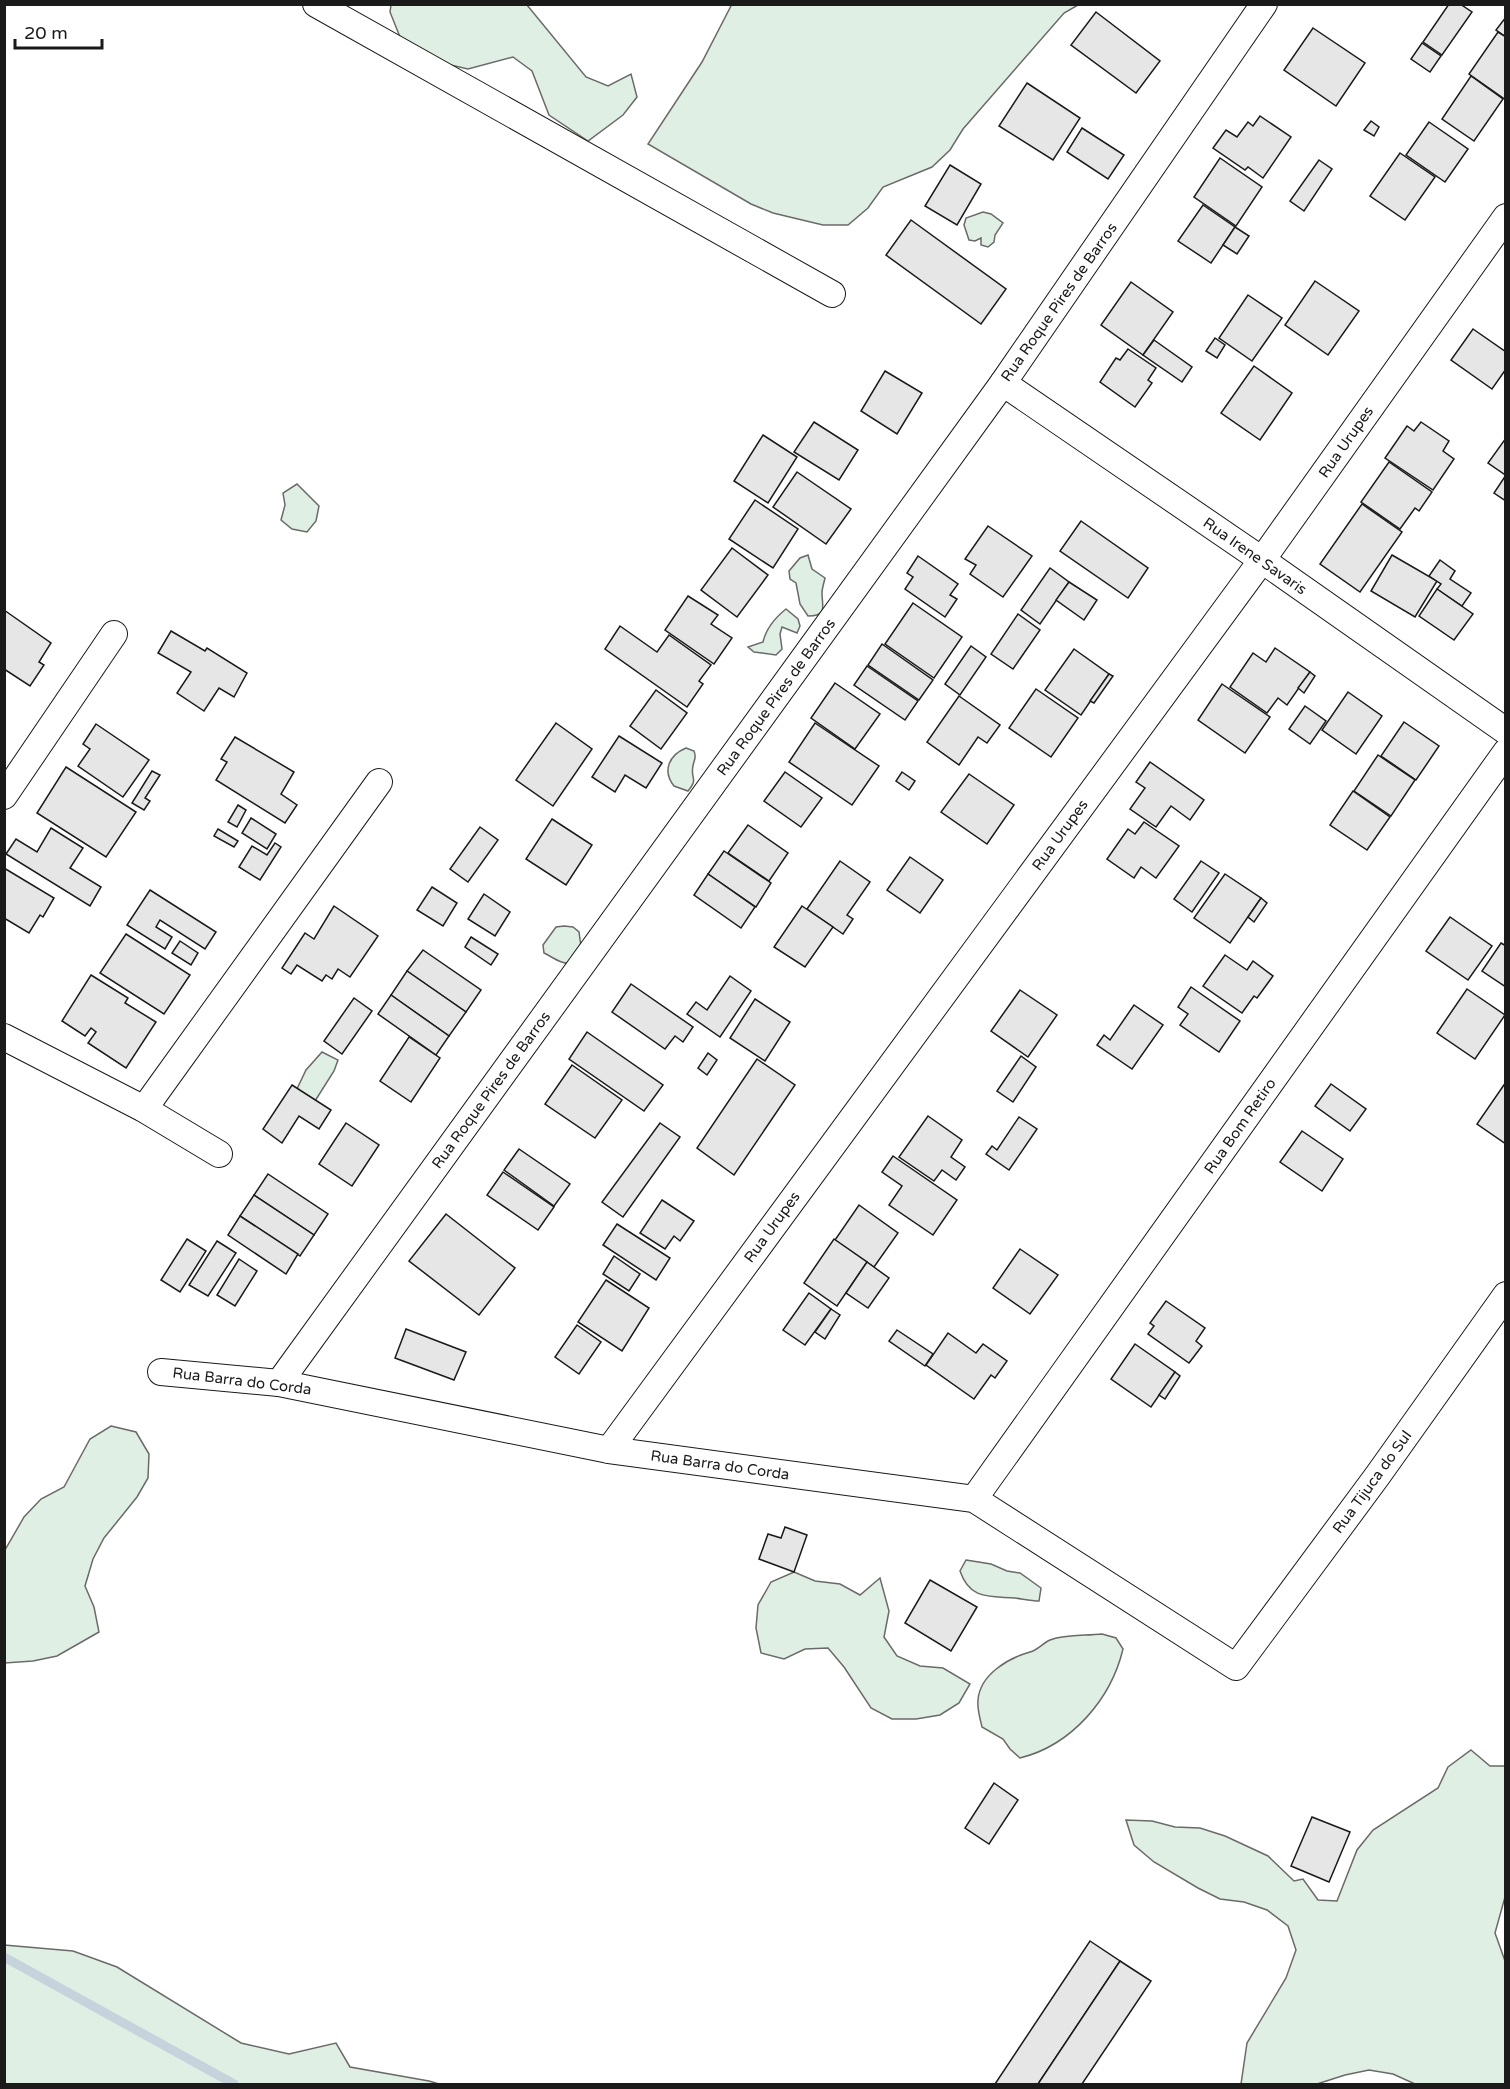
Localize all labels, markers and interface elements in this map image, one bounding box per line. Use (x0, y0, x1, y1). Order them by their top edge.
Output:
scale bar (15, 12, 102, 50)
text: 20 m (24, 22, 68, 44)
street label: Rua Roque Pires de Barros (997, 219, 1121, 385)
street label: Rua Urupes (1315, 403, 1377, 481)
street label: Rua Irene Savaris (1200, 514, 1310, 598)
street label: Rua Roque Pires de Barros (713, 615, 839, 779)
street label: Rua Urupes (1028, 796, 1092, 874)
street label: Rua Roque Pires de Barros (428, 1008, 554, 1172)
street label: Rua Bom Retiro (1200, 1075, 1280, 1177)
street label: Rua Urupes (740, 1188, 804, 1266)
street label: Rua Barra do Corda (171, 1364, 313, 1398)
street label: Rua Tijuca do Sul (1329, 1427, 1415, 1537)
street label: Rua Barra do Corda (649, 1446, 791, 1484)

